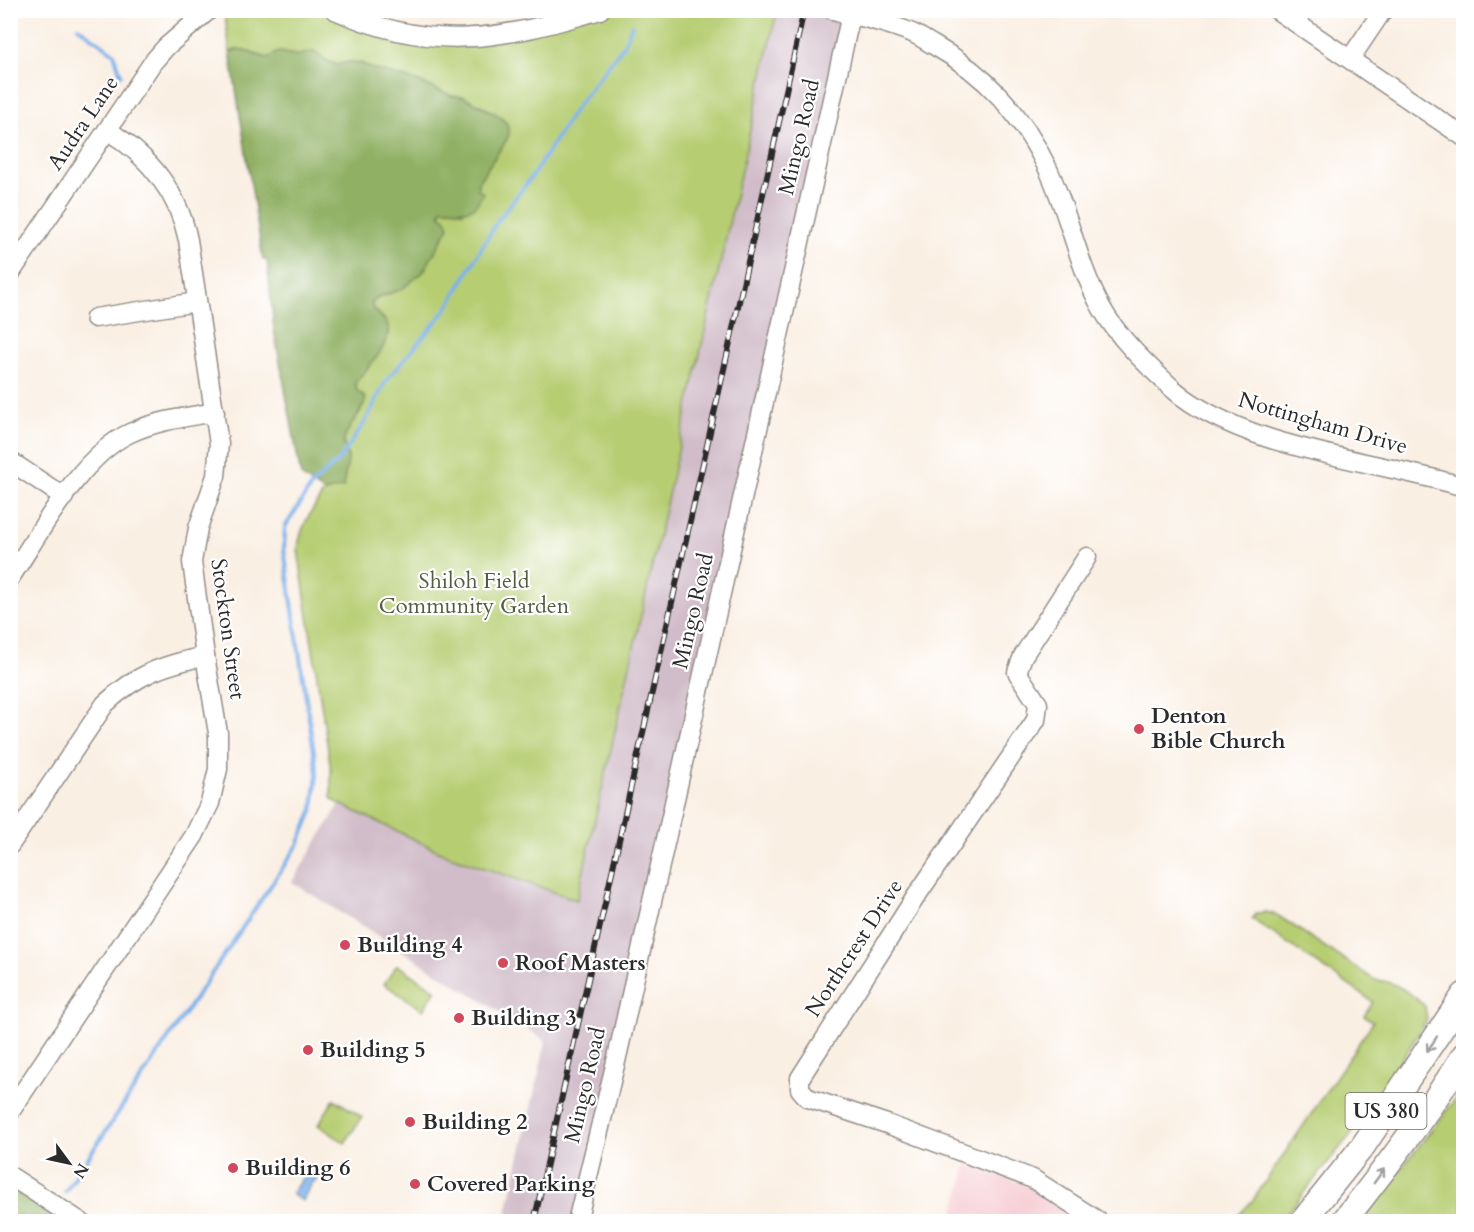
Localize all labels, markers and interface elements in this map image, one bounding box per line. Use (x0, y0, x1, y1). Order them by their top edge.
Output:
street label: Audra Lane (40, 70, 126, 176)
street label: Mingo Road (771, 76, 827, 198)
street label: Nottingham Drive (1235, 384, 1411, 462)
street label: Mingo Road (665, 550, 721, 672)
street label: Stockton Street (203, 557, 253, 701)
park label: Shiloh Field Community Garden (379, 566, 570, 621)
place label: Denton Bible Church (1151, 701, 1286, 756)
marker: Denton Bible Church (1132, 722, 1146, 736)
street label: Northcrest Drive (798, 873, 910, 1023)
place label: Building 4 (357, 930, 463, 960)
marker: Building 4 (338, 938, 352, 952)
place label: Roof Masters (515, 948, 646, 978)
marker: Roof Masters (496, 956, 510, 970)
place label: Building 3 (471, 1003, 577, 1033)
marker: Building 3 (452, 1011, 466, 1025)
street label: Mingo Road (557, 1024, 613, 1146)
place label: Building 5 (320, 1035, 426, 1065)
one-way arrow (1425, 1036, 1438, 1053)
marker: Building 5 (301, 1043, 315, 1057)
road number: US 380 (1346, 1093, 1426, 1129)
place label: Building 2 (422, 1107, 528, 1137)
marker: Building 2 (403, 1115, 417, 1129)
north arrow (39, 1133, 99, 1193)
place label: Building 6 (245, 1153, 351, 1183)
text: N (68, 1159, 94, 1183)
marker: Building 6 (226, 1161, 240, 1175)
one-way arrow (1373, 1168, 1385, 1184)
place label: Covered Parking (427, 1169, 595, 1199)
marker: Covered Parking (408, 1177, 422, 1191)

